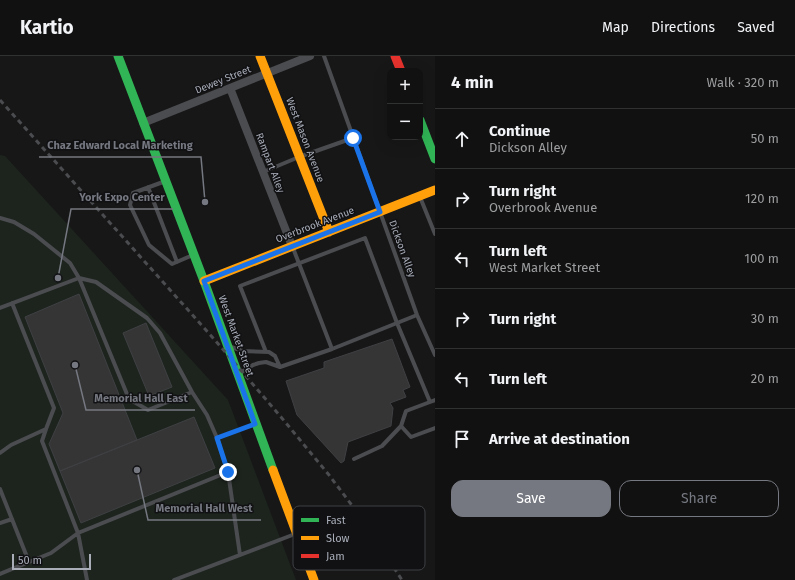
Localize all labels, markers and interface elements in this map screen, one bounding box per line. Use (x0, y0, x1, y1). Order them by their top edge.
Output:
text: Kartio (20, 16, 74, 39)
text: Map (602, 19, 629, 36)
text: Directions (651, 19, 715, 36)
text: Saved (737, 19, 775, 36)
street label: Dewey Street (193, 63, 253, 97)
map controls (387, 68, 423, 140)
button: + (387, 68, 423, 104)
text: 4 min (451, 72, 494, 93)
text: Walk · 320 m (707, 75, 779, 90)
street label: West Mason Avenue (283, 96, 327, 184)
button: − (387, 104, 423, 140)
text: Continue (489, 122, 550, 140)
icon: ahead (451, 128, 473, 150)
route start (344, 129, 362, 147)
street label: Rampart Alley (253, 131, 287, 195)
text: 50 m (751, 131, 779, 146)
callout: Chaz Edward Local Marketing (39, 134, 201, 157)
text: Chaz Edward Local Marketing (47, 139, 194, 152)
text: Dickson Alley (489, 140, 567, 155)
text: Turn right (489, 182, 556, 200)
callout: York Expo Center (71, 186, 173, 209)
icon: right (451, 188, 473, 210)
text: York Expo Center (78, 191, 165, 204)
text: 120 m (745, 191, 779, 206)
text: Overbrook Avenue (489, 200, 597, 215)
street label: Overbrook Avenue (274, 204, 356, 246)
street label: Dickson Alley (386, 219, 418, 279)
text: Turn left (489, 242, 547, 260)
icon: left (451, 248, 473, 270)
text: 100 m (744, 251, 779, 266)
text: West Market Street (489, 260, 600, 275)
street label: West Market Street (216, 294, 256, 379)
icon: right (451, 308, 473, 330)
text: Turn right (489, 310, 556, 328)
text: 30 m (751, 311, 779, 326)
icon: left (451, 368, 473, 390)
text: Turn left (489, 370, 547, 388)
text: 20 m (751, 371, 779, 386)
callout: Memorial Hall East (86, 387, 195, 410)
text: Memorial Hall East (94, 392, 188, 405)
icon: arrive (451, 428, 473, 450)
text: Arrive at destination (489, 430, 630, 448)
route end (219, 463, 237, 481)
button: Save (451, 480, 611, 517)
button: Share (619, 480, 779, 517)
callout: Memorial Hall West (148, 497, 261, 520)
text: Memorial Hall West (156, 502, 253, 515)
legend (293, 506, 425, 570)
text: Fast (326, 514, 346, 527)
text: Slow (326, 532, 350, 545)
text: Jam (326, 550, 345, 563)
scale bar (12, 552, 91, 571)
text: 50 m (18, 554, 42, 567)

